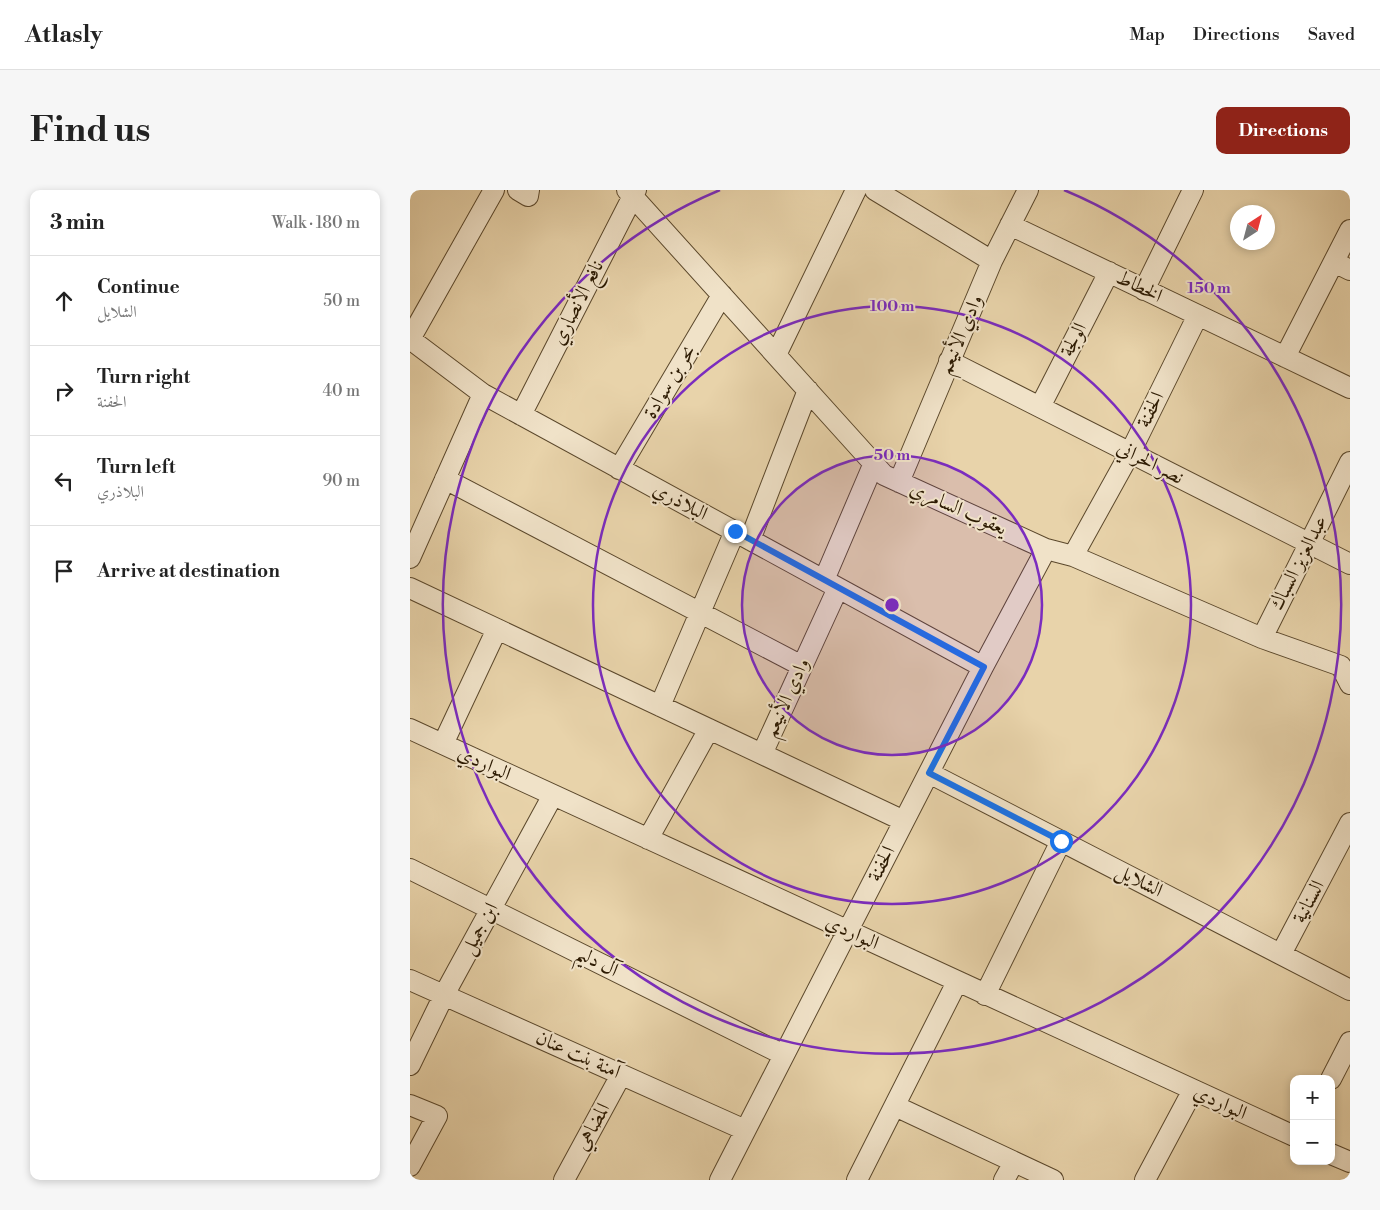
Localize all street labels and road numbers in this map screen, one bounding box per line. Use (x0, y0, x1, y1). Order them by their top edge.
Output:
street label: نافع الأنصاري (543, 255, 614, 351)
street label: الخطاط (1112, 265, 1166, 309)
street label: وادي الأنيعم (929, 290, 994, 381)
street label: الولجة (1055, 319, 1093, 361)
street label: بحر بن سوادة (638, 340, 702, 424)
street label: الحفنة (1132, 388, 1170, 432)
street label: نصر الحراني (1111, 436, 1188, 492)
street label: يعقوب السامري (905, 476, 1012, 544)
street label: البلاذري (647, 477, 712, 529)
street label: عبدالعزيز السباك (1264, 511, 1334, 615)
street label: وادي الأنيعم (755, 653, 820, 744)
street label: البواردي (452, 741, 515, 789)
street label: الحفنة (862, 842, 902, 886)
street label: الشلايل (1111, 859, 1167, 904)
street label: السنانية (1287, 876, 1331, 928)
street label: ابن جميل (456, 899, 505, 960)
street label: البواردي (820, 910, 883, 958)
street label: آل دليم (569, 940, 625, 990)
street label: آمنة بنت عنان (532, 1024, 627, 1086)
street label: البواردي (1188, 1080, 1251, 1128)
street label: المضاهي (570, 1099, 618, 1156)

